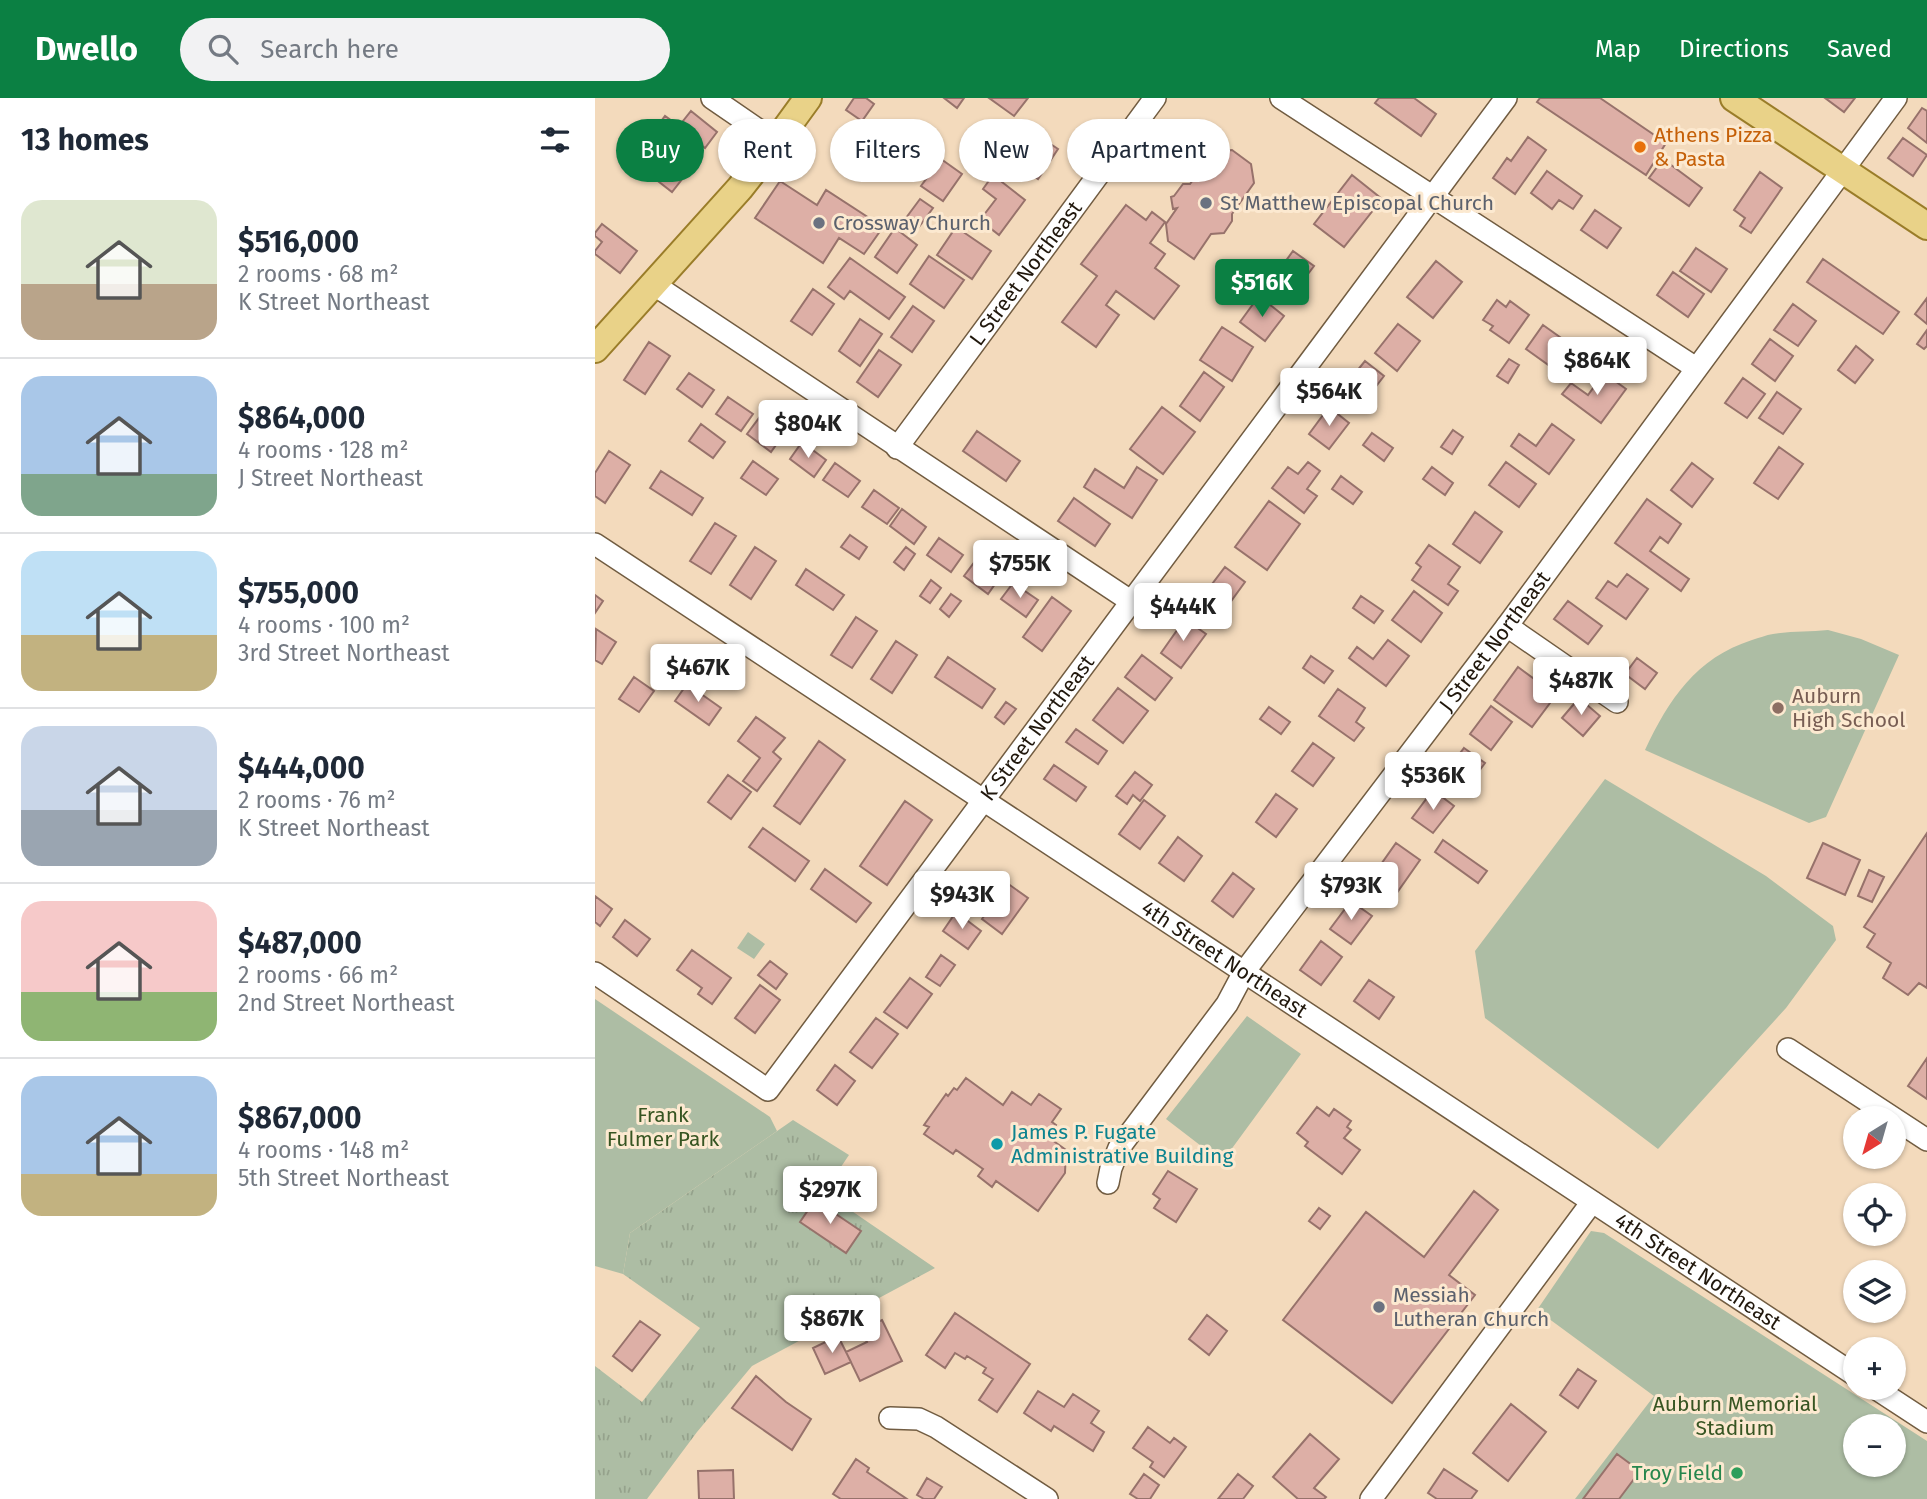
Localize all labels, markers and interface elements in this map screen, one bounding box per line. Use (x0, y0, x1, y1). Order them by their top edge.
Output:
search box (180, 18, 670, 81)
text: Dwello (35, 29, 138, 69)
icon: search (204, 30, 242, 68)
text: Search here (260, 34, 399, 65)
text: Map (1595, 35, 1641, 63)
text: Directions (1679, 35, 1789, 63)
text: Saved (1827, 35, 1892, 63)
chip: Buy (616, 119, 704, 182)
chip: Rent (718, 119, 816, 182)
chip: Filters (830, 119, 945, 182)
chip: New (959, 119, 1053, 182)
chip: Apartment (1067, 119, 1230, 182)
icon: filters (536, 121, 574, 159)
text: 13 homes (21, 122, 149, 158)
place label: Athens Pizza & Pasta (1654, 122, 1773, 172)
marker: Athens Pizza & Pasta (1632, 139, 1648, 155)
place label: St Matthew Episcopal Church (1220, 190, 1494, 216)
marker: St Matthew Episcopal Church (1198, 195, 1214, 211)
street label: L Street Northeast (964, 196, 1088, 351)
place label: Crossway Church (833, 210, 991, 236)
marker: Crossway Church (811, 215, 827, 231)
text: $516,000 (238, 224, 359, 260)
icon: home (77, 228, 161, 312)
text: 2 rooms · 68 m² (238, 260, 399, 288)
pin: $516K (1213, 260, 1311, 319)
text: $516K (1231, 268, 1293, 296)
text: K Street Northeast (238, 288, 430, 316)
pin: $864K (1548, 338, 1646, 397)
text: $864K (1564, 346, 1630, 374)
pin: $564K (1280, 368, 1378, 428)
text: $564K (1296, 377, 1362, 405)
text: $864,000 (238, 400, 365, 436)
pin: $804K (759, 400, 857, 460)
icon: home (77, 404, 161, 488)
text: $804K (775, 409, 842, 437)
text: 4 rooms · 128 m² (238, 436, 408, 464)
text: J Street Northeast (238, 464, 423, 492)
pin: $755K (971, 540, 1069, 600)
text: $755K (989, 549, 1051, 577)
street label: J Street Northeast (1434, 566, 1556, 717)
text: $755,000 (238, 575, 359, 611)
icon: home (77, 579, 161, 663)
pin: $444K (1134, 584, 1232, 643)
text: $444K (1150, 592, 1216, 620)
text: 4 rooms · 100 m² (238, 611, 410, 639)
text: 3rd Street Northeast (238, 639, 449, 667)
pin: $467K (649, 644, 747, 704)
street label: K Street Northeast (975, 650, 1100, 806)
text: $467K (666, 653, 730, 681)
pin: $487K (1532, 658, 1630, 717)
text: $487K (1549, 666, 1613, 694)
place label: Auburn High School (1792, 683, 1905, 733)
marker: Auburn High School (1770, 700, 1786, 716)
text: $444,000 (238, 750, 365, 786)
pin: $536K (1384, 752, 1482, 812)
icon: home (77, 754, 161, 838)
text: $536K (1401, 761, 1465, 789)
text: 2 rooms · 76 m² (238, 786, 396, 814)
text: K Street Northeast (238, 814, 430, 842)
pin: $793K (1302, 862, 1400, 922)
text: $793K (1320, 871, 1382, 899)
pin: $943K (913, 872, 1011, 931)
text: $943K (930, 880, 994, 908)
street label: 4th Street Northeast (1136, 895, 1313, 1024)
text: $487,000 (238, 925, 362, 961)
icon: home (77, 929, 161, 1013)
text: 2 rooms · 66 m² (238, 961, 398, 989)
text: 2nd Street Northeast (238, 989, 455, 1017)
text: $867,000 (238, 1100, 362, 1136)
park label: Frank Fulmer Park (607, 1102, 719, 1152)
icon: home (77, 1104, 161, 1188)
north arrow (1843, 1106, 1906, 1169)
map controls (1843, 1106, 1906, 1477)
place label: James P. Fugate Administrative Building (1011, 1119, 1233, 1169)
text: 4 rooms · 148 m² (238, 1136, 409, 1164)
marker: James P. Fugate Administrative Building (989, 1136, 1005, 1152)
text: 5th Street Northeast (238, 1164, 449, 1192)
pin: $297K (781, 1166, 879, 1226)
text: $297K (799, 1175, 861, 1203)
button: locate (1843, 1183, 1906, 1246)
street label: 4th Street Northeast (1610, 1207, 1786, 1336)
button: layers (1843, 1260, 1906, 1323)
place label: Messiah Lutheran Church (1393, 1282, 1549, 1332)
pin: $867K (783, 1296, 881, 1355)
marker: Messiah Lutheran Church (1371, 1299, 1387, 1315)
text: $867K (800, 1304, 864, 1332)
button: + (1843, 1337, 1906, 1400)
park label: Auburn Memorial Stadium (1653, 1391, 1817, 1441)
button: − (1843, 1414, 1906, 1477)
place label: Troy Field (1632, 1460, 1723, 1486)
marker: Troy Field (1729, 1465, 1745, 1481)

